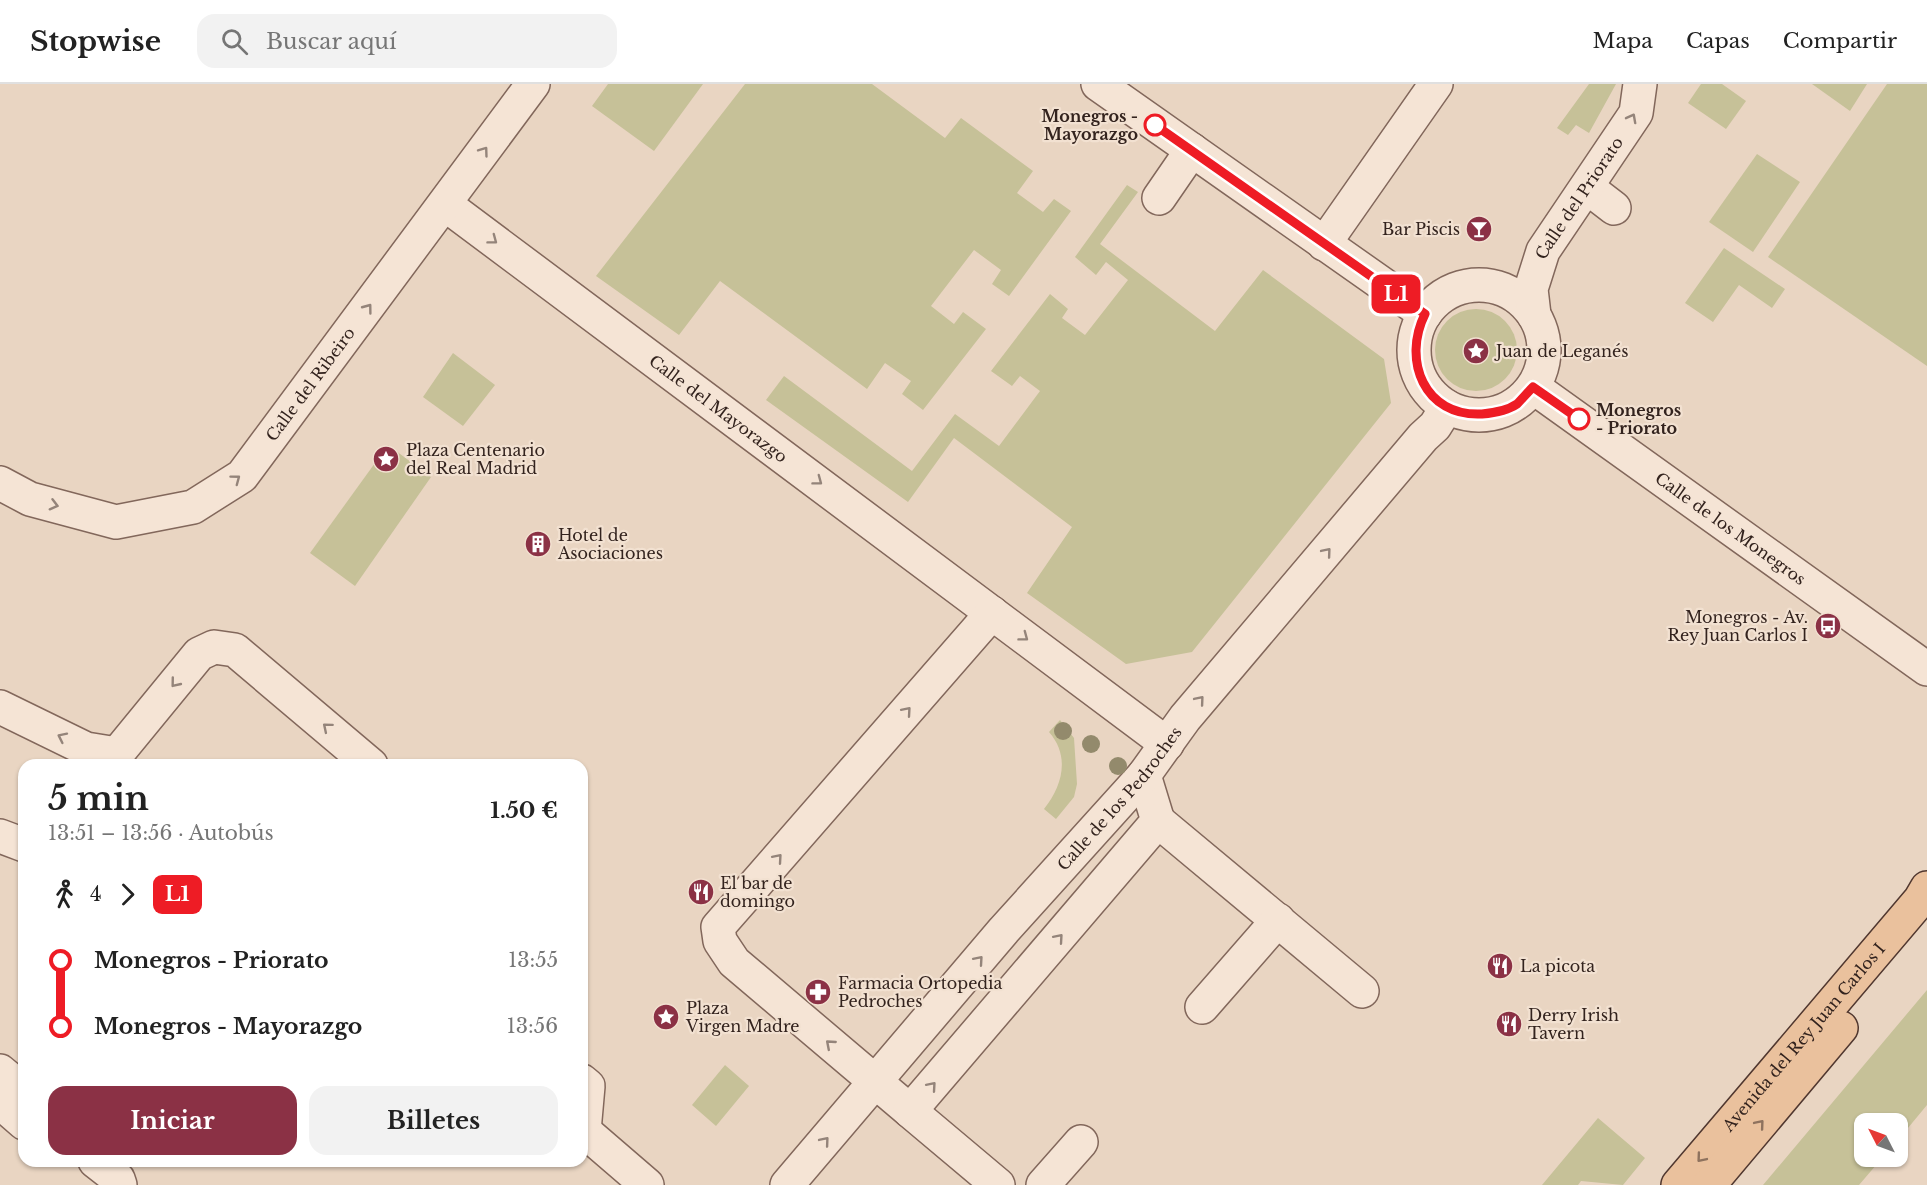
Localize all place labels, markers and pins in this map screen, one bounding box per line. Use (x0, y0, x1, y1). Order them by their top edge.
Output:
place label: Monegros - Mayorazgo (1041, 106, 1138, 144)
marker: Monegros - Mayorazgo (1144, 114, 1166, 136)
bar icon: Bar Piscis (1464, 214, 1494, 244)
place label: Bar Piscis (1382, 219, 1460, 239)
place icon: Juan de Leganés (1461, 336, 1491, 366)
place label: Juan de Leganés (1494, 341, 1628, 361)
place label: Monegros - Priorato (1596, 400, 1681, 438)
marker: Monegros - Priorato (1568, 408, 1590, 430)
place label: Plaza Centenario del Real Madrid (406, 440, 545, 478)
place icon: Plaza Centenario del Real Madrid (371, 444, 401, 474)
place label: Hotel de Asociaciones (557, 525, 663, 563)
building icon: Hotel de Asociaciones (523, 529, 553, 559)
place label: Monegros - Av. Rey Juan Carlos I (1668, 607, 1808, 645)
bus stop icon: Monegros - Av. Rey Juan Carlos I (1813, 611, 1843, 641)
place label: El bar de domingo (720, 873, 795, 911)
restaurant icon: El bar de domingo (686, 877, 716, 907)
restaurant icon: La picota (1485, 951, 1515, 981)
place label: La picota (1520, 956, 1595, 976)
place label: Farmacia Ortopedia Pedroches (838, 973, 1003, 1011)
pharmacy icon: Farmacia Ortopedia Pedroches (803, 977, 833, 1007)
place label: Plaza Virgen Madre (685, 998, 800, 1036)
place icon: Plaza Virgen Madre (651, 1002, 681, 1032)
place label: Derry Irish Tavern (1528, 1005, 1619, 1043)
restaurant icon: Derry Irish Tavern (1494, 1009, 1524, 1039)

